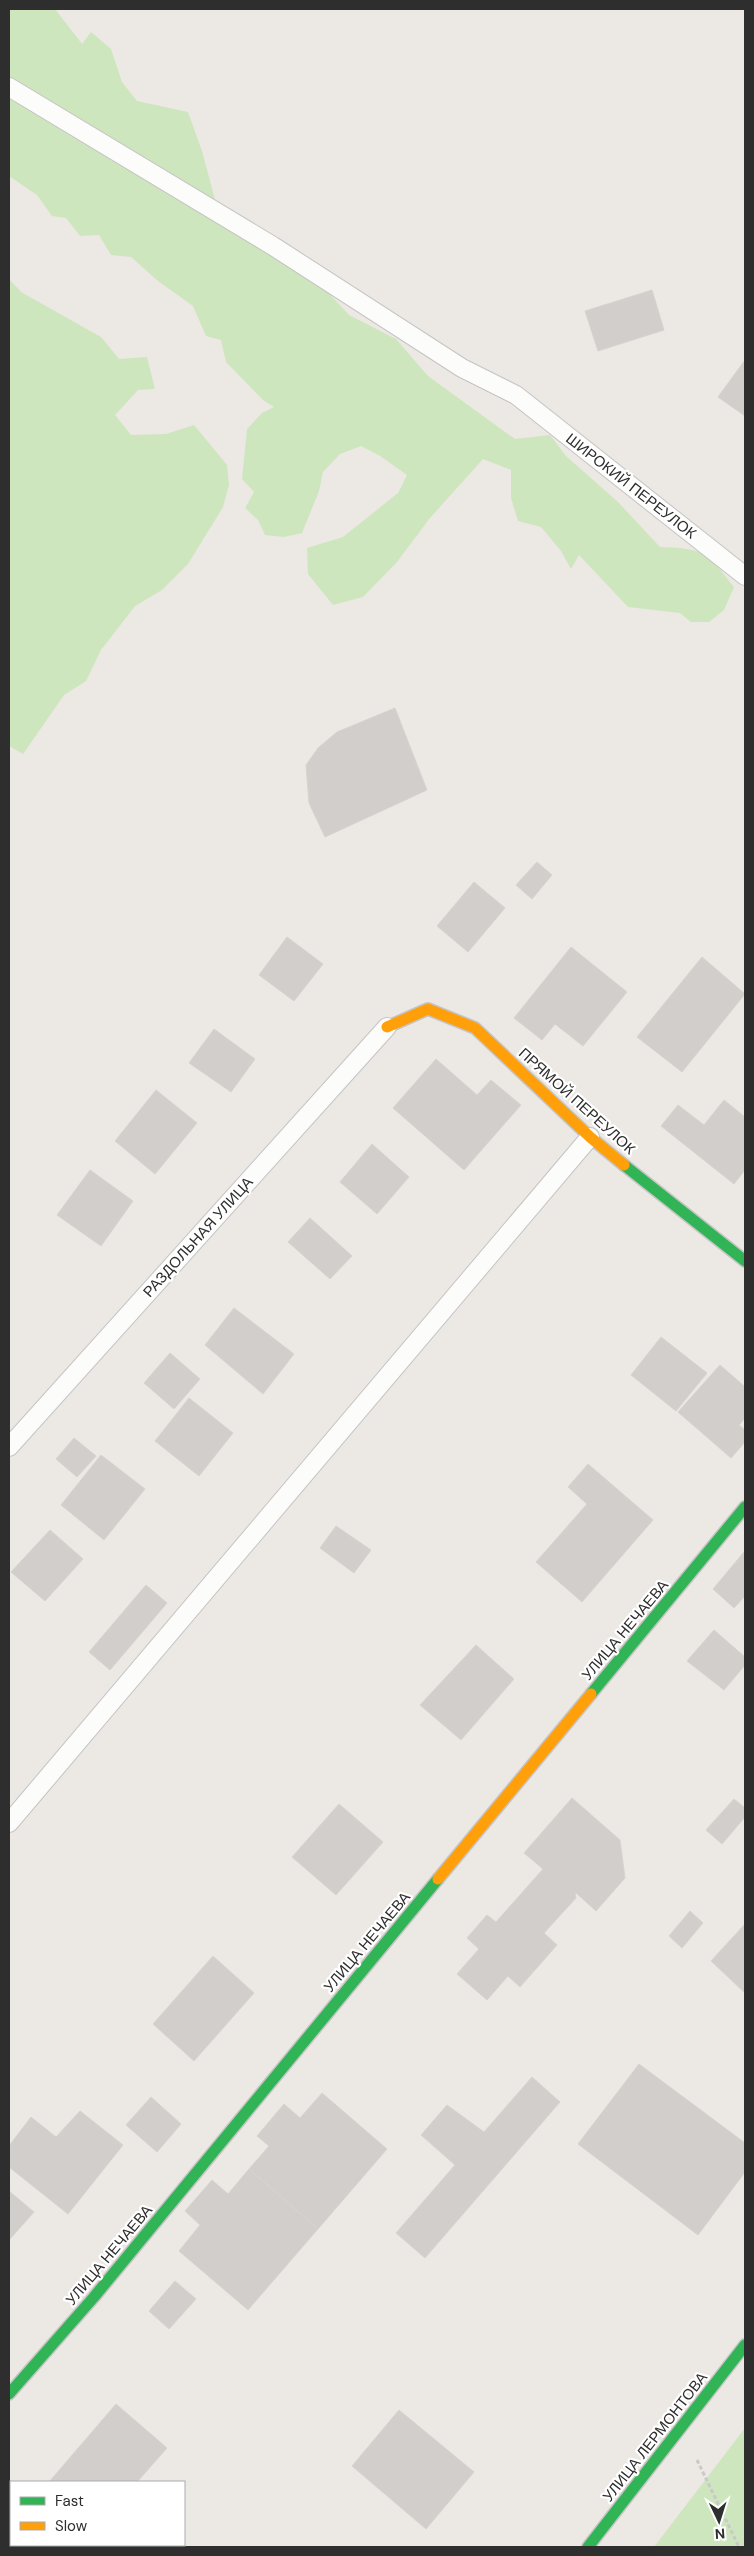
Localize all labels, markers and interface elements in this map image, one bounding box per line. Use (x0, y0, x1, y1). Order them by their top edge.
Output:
street label: ШИРОКИЙ ПЕРЕУЛОК (562, 429, 700, 543)
street label: ПРЯМОЙ ПЕРЕУЛОК (514, 1043, 640, 1159)
street label: РАЗДОЛЬНАЯ УЛИЦА (138, 1172, 258, 1302)
street label: УЛИЦА НЕЧАЕВА (577, 1576, 673, 1684)
street label: УЛИЦА НЕЧАЕВА (319, 1888, 415, 1996)
street label: УЛИЦА НЕЧАЕВА (61, 2201, 157, 2309)
street label: УЛИЦА ЛЕРМОНТОВА (598, 2368, 712, 2506)
legend (10, 2481, 185, 2546)
text: Fast (55, 2491, 84, 2511)
north arrow (694, 2496, 744, 2546)
text: Slow (55, 2516, 88, 2536)
text: N (714, 2525, 726, 2543)

